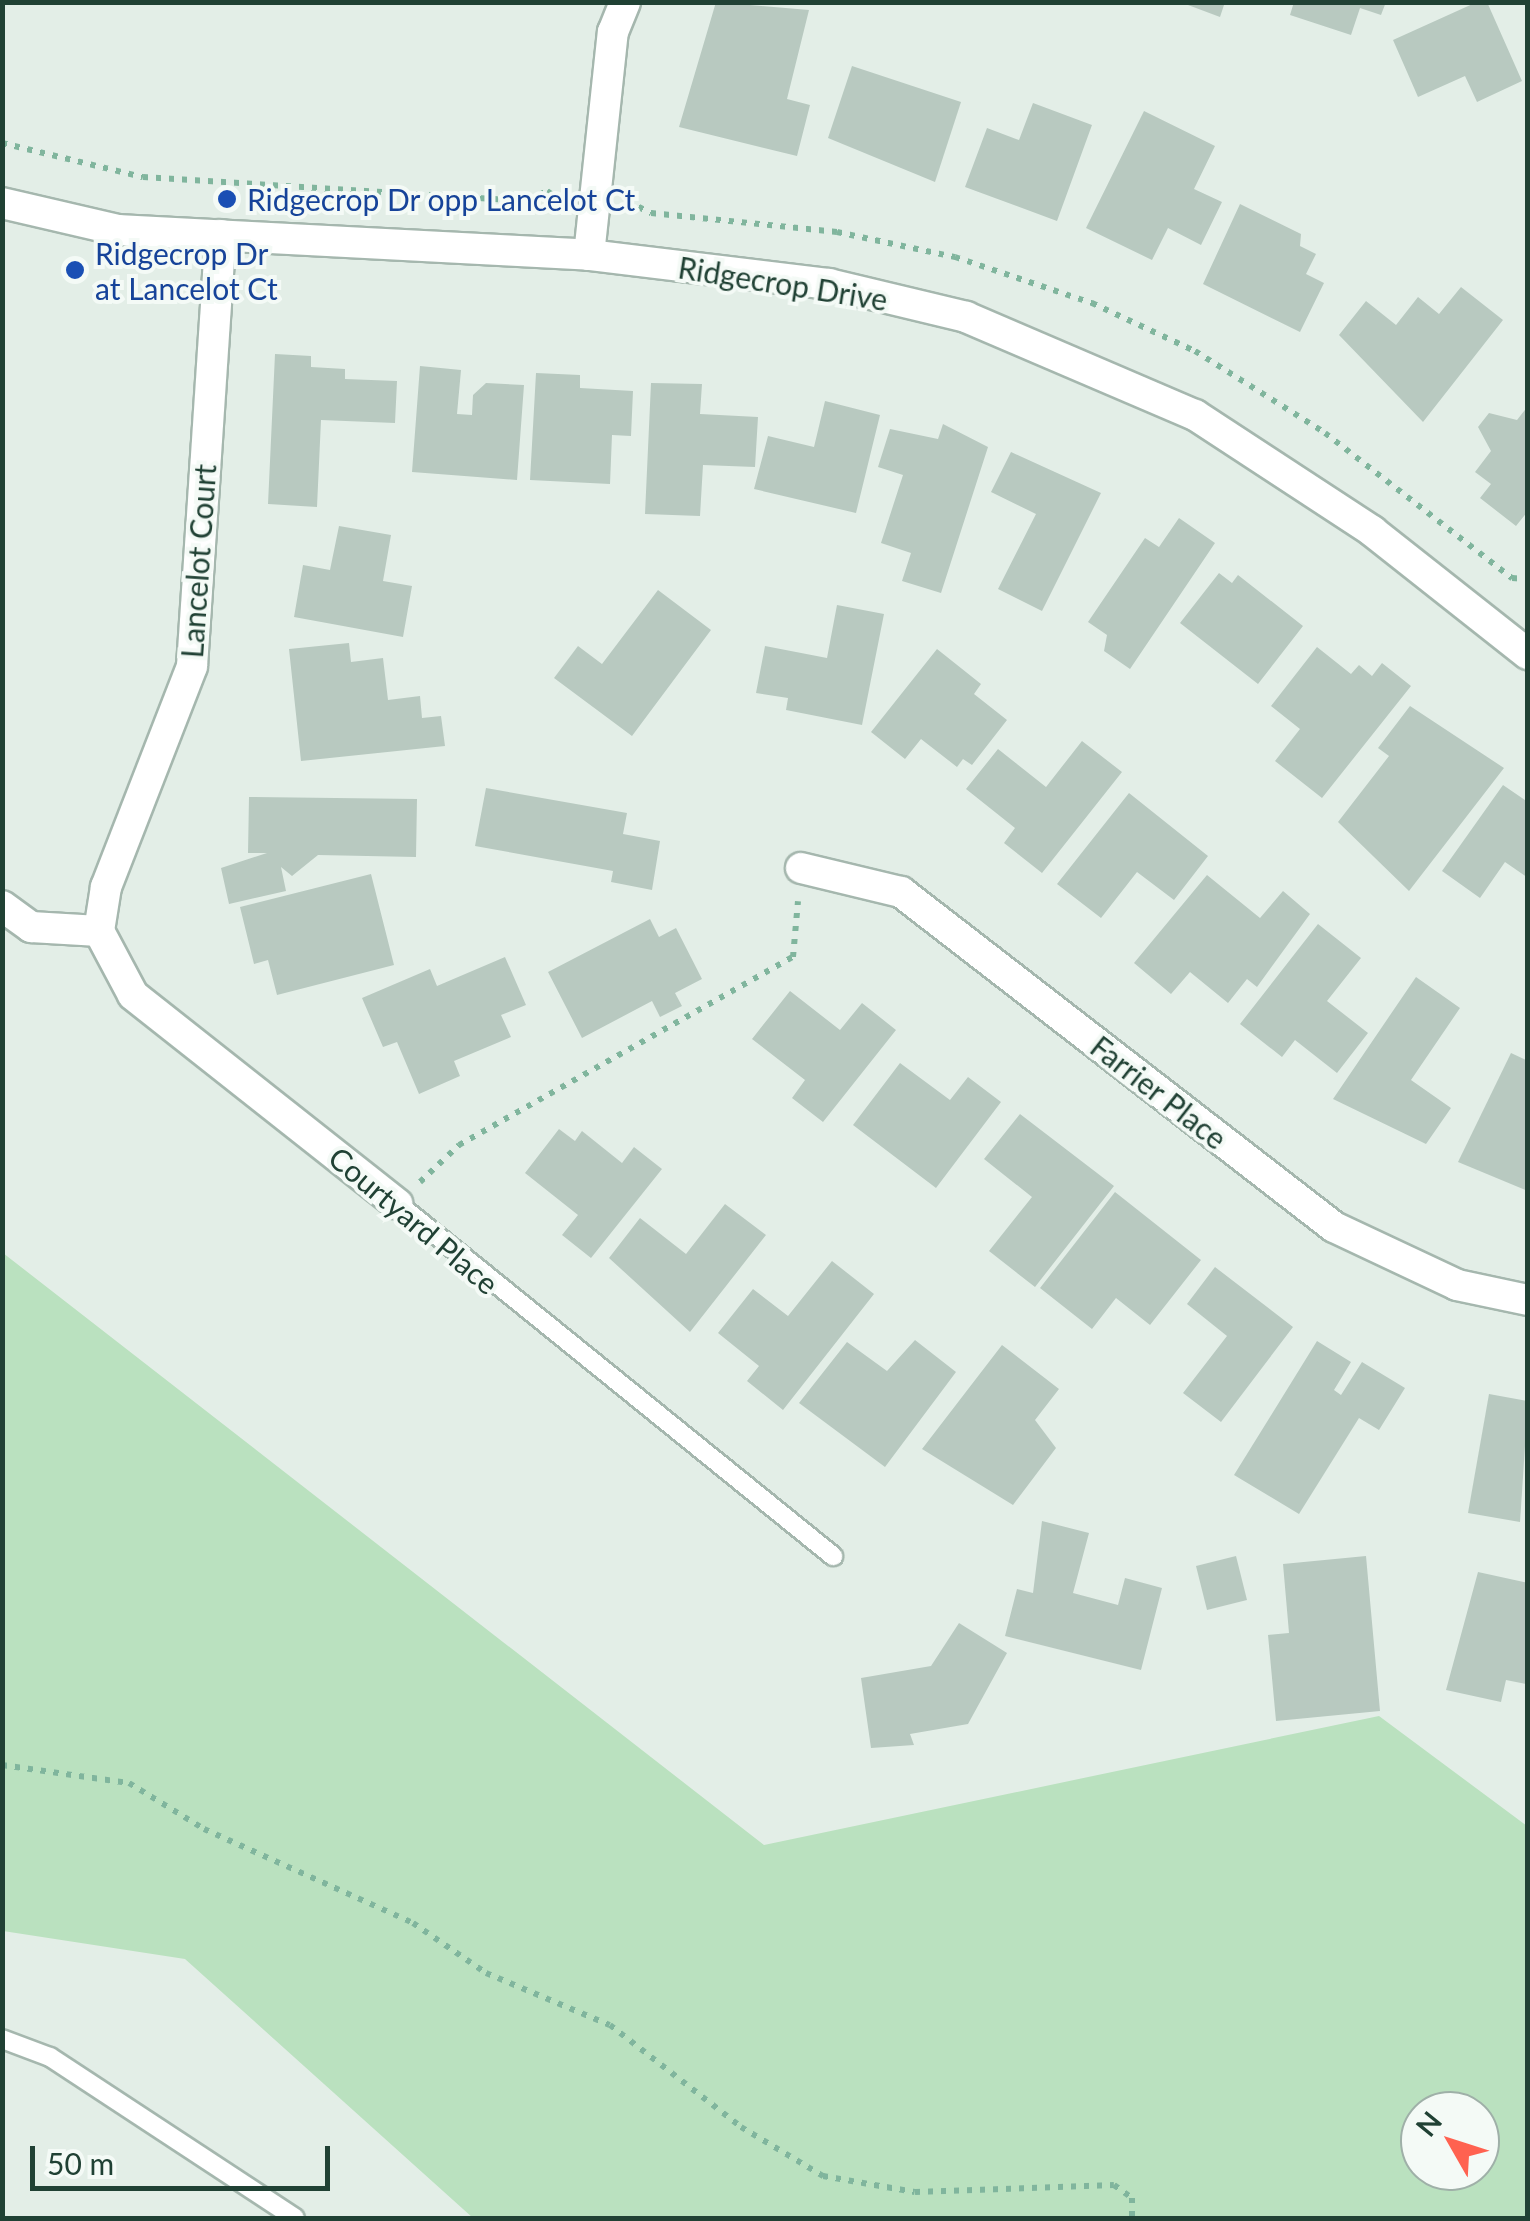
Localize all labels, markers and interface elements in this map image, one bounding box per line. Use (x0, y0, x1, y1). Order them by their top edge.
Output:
place label: Ridgecrop Dr opp Lancelot Ct (247, 181, 636, 217)
marker: Ridgecrop Dr opp Lancelot Ct (216, 188, 238, 210)
place label: Ridgecrop Dr at Lancelot Ct (95, 235, 278, 306)
street label: Ridgecrop Drive (676, 249, 890, 317)
marker: Ridgecrop Dr at Lancelot Ct (64, 259, 86, 281)
street label: Lancelot Court (173, 463, 223, 659)
street label: Farrier Place (1084, 1028, 1234, 1156)
street label: Courtyard Place (322, 1139, 506, 1301)
north arrow (1400, 2091, 1500, 2191)
text: N (1408, 2104, 1448, 2142)
scale bar (35, 2126, 335, 2188)
text: 50 m (47, 2145, 114, 2181)

